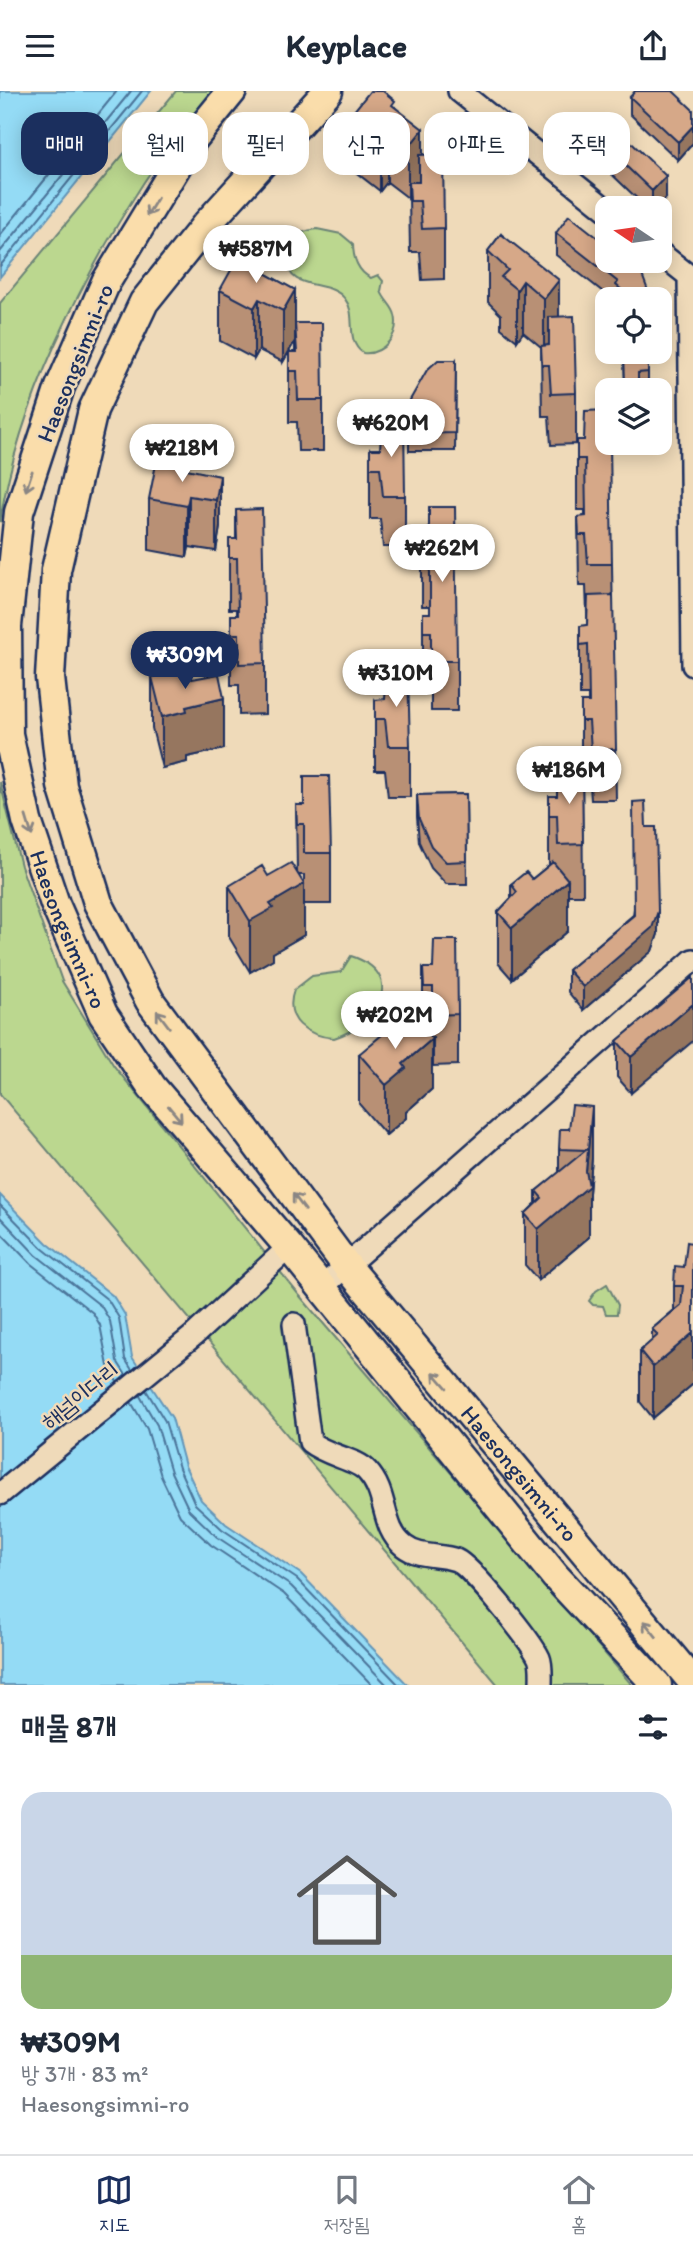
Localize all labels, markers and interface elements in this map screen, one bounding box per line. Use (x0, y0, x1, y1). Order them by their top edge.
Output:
icon: menu (21, 27, 59, 65)
text: Keyplace (286, 27, 407, 65)
icon: share (634, 27, 672, 65)
chip: 매매 (21, 112, 108, 175)
chip: 월세 (122, 112, 208, 175)
chip: 필터 (222, 112, 309, 175)
chip: 신규 (323, 112, 410, 175)
chip: 아파트 (424, 112, 529, 175)
chip: 주택 (543, 112, 630, 175)
north arrow (595, 196, 672, 273)
map controls (595, 196, 672, 455)
one-way arrow (144, 197, 158, 217)
pin: ₩587M (207, 225, 305, 285)
text: ₩587M (219, 234, 293, 262)
street label: Haesongsimni-ro (30, 280, 120, 446)
button: locate (595, 287, 672, 364)
button: layers (595, 378, 672, 455)
pin: ₩620M (342, 399, 440, 459)
text: ₩620M (353, 408, 429, 436)
pin: ₩218M (133, 425, 231, 484)
text: ₩218M (145, 433, 219, 461)
one-way arrow (22, 470, 35, 492)
pin: ₩262M (393, 525, 491, 584)
text: ₩262M (405, 533, 479, 561)
pin: ₩309M (136, 631, 234, 691)
text: ₩309M (147, 640, 223, 668)
pin: ₩310M (347, 649, 445, 709)
text: ₩310M (358, 658, 434, 686)
pin: ₩186M (520, 747, 618, 806)
text: ₩186M (532, 755, 606, 783)
one-way arrow (24, 815, 37, 837)
street label: Haesongsimni-ro (24, 847, 113, 1013)
pin: ₩202M (346, 991, 444, 1051)
text: ₩202M (357, 1000, 433, 1028)
one-way arrow (156, 1010, 171, 1029)
one-way arrow (167, 1105, 183, 1123)
one-way arrow (292, 1192, 307, 1211)
street label: 해넘이다리 (35, 1355, 125, 1435)
one-way arrow (432, 1372, 448, 1390)
street label: Haesongsimni-ro (455, 1400, 584, 1547)
one-way arrow (642, 1620, 658, 1638)
text: 매물 8개 (21, 1708, 117, 1745)
icon: filters (634, 1708, 672, 1746)
icon: home (284, 1837, 410, 1963)
text: ₩309M (21, 2023, 121, 2060)
text: 방 3개 · 83 m² (21, 2060, 148, 2088)
text: Haesongsimni-ro (21, 2090, 189, 2118)
tab: 지도 (95, 2171, 133, 2238)
tab: 저장됨 (324, 2171, 369, 2238)
tab: 홈 (560, 2171, 598, 2238)

